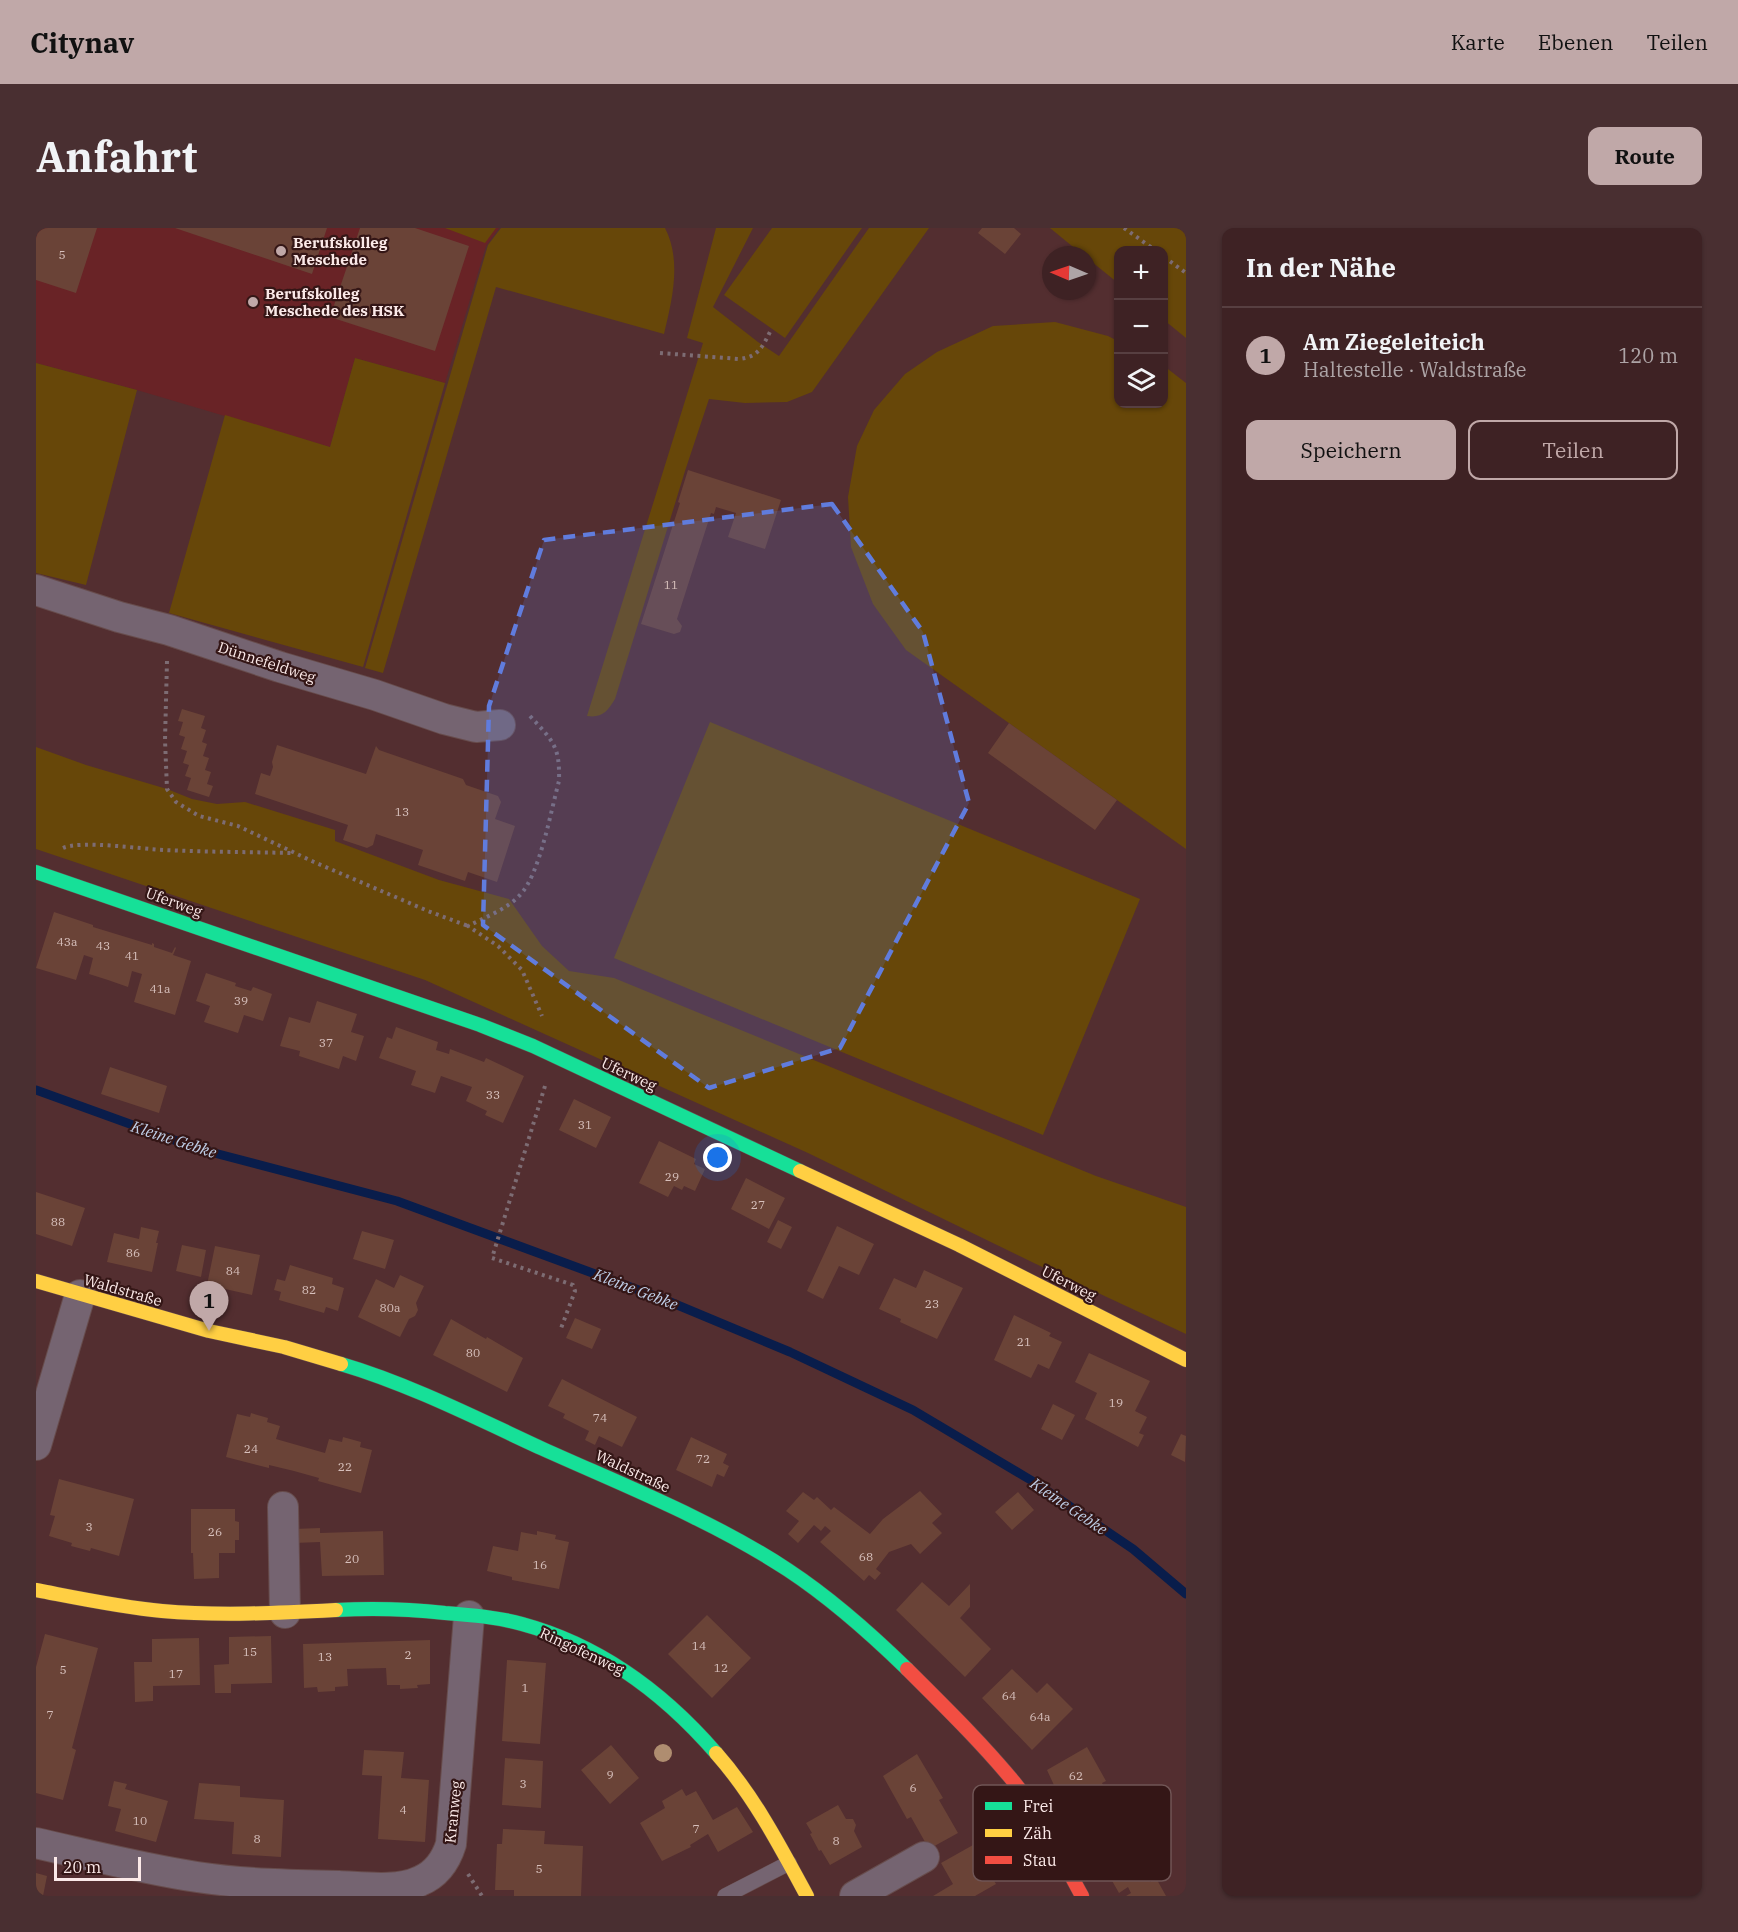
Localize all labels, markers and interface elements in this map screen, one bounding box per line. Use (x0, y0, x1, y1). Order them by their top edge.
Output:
text: Citynav (30, 24, 134, 61)
text: Karte (1451, 28, 1505, 56)
text: Ebenen (1538, 28, 1613, 56)
text: Teilen (1646, 28, 1708, 56)
button: Route (1588, 127, 1702, 185)
text: Anfahrt (36, 129, 197, 184)
place label: Berufskolleg Meschede (293, 233, 388, 269)
marker: Berufskolleg Meschede (274, 244, 288, 258)
north arrow (1042, 246, 1096, 300)
map controls (1114, 246, 1168, 408)
button: + (1114, 246, 1168, 300)
house number: 5 (58, 247, 66, 262)
text: In der Nähe (1246, 250, 1396, 284)
place label: Berufskolleg Meschede des HSK (265, 284, 405, 320)
marker: Berufskolleg Meschede des HSK (246, 295, 260, 309)
button: − (1114, 300, 1168, 354)
text: Am Ziegeleiteich (1303, 327, 1485, 356)
text: 1 (1260, 342, 1272, 369)
text: 120 m (1618, 342, 1678, 369)
button: layers (1114, 354, 1168, 408)
text: Haltestelle · Waldstraße (1303, 356, 1527, 383)
button: Speichern (1246, 420, 1456, 480)
button: Teilen (1468, 420, 1678, 480)
house number: 11 (664, 577, 678, 592)
street label: Dünnefeldweg (216, 637, 318, 687)
house number: 13 (395, 804, 409, 819)
street label: Uferweg (143, 883, 205, 921)
house number: 43a (57, 934, 78, 949)
house number: 43 (96, 938, 110, 953)
house number: 41 (125, 948, 139, 963)
house number: 41a (150, 981, 171, 996)
house number: 39 (234, 993, 248, 1008)
house number: 37 (319, 1035, 333, 1050)
street label: Uferweg (598, 1053, 660, 1095)
house number: 33 (486, 1087, 500, 1102)
water label: Kleine Gebke (128, 1116, 219, 1162)
house number: 31 (578, 1117, 592, 1132)
your location (703, 1143, 732, 1172)
house number: 29 (665, 1169, 679, 1184)
house number: 27 (751, 1197, 765, 1212)
house number: 88 (51, 1214, 65, 1229)
house number: 86 (126, 1245, 140, 1260)
street label: Uferweg (1038, 1261, 1100, 1305)
house number: 84 (226, 1263, 240, 1278)
water label: Kleine Gebke (590, 1263, 681, 1314)
street label: Waldstraße (82, 1270, 164, 1310)
pin: 1 (190, 1282, 228, 1331)
house number: 82 (302, 1282, 316, 1297)
house number: 23 (925, 1296, 939, 1311)
house number: 80a (380, 1300, 401, 1315)
house number: 21 (1017, 1334, 1031, 1349)
house number: 80 (466, 1345, 480, 1360)
house number: 19 (1109, 1395, 1123, 1410)
house number: 74 (593, 1410, 607, 1425)
house number: 24 (244, 1441, 258, 1456)
street label: Waldstraße (593, 1445, 673, 1497)
house number: 72 (696, 1451, 710, 1466)
house number: 22 (338, 1459, 352, 1474)
water label: Kleine Gebke (1026, 1472, 1111, 1539)
house number: 3 (85, 1519, 93, 1534)
house number: 26 (208, 1524, 222, 1539)
house number: 68 (859, 1549, 873, 1564)
house number: 20 (345, 1551, 359, 1566)
house number: 16 (533, 1557, 547, 1572)
street label: Ringofenweg (537, 1623, 627, 1679)
house number: 14 (692, 1638, 706, 1653)
house number: 15 (243, 1644, 257, 1659)
house number: 2 (404, 1647, 412, 1662)
house number: 13 (318, 1649, 332, 1664)
house number: 12 (714, 1660, 728, 1675)
house number: 5 (59, 1662, 67, 1677)
house number: 17 (169, 1666, 183, 1681)
house number: 1 (521, 1680, 529, 1695)
house number: 64 (1002, 1688, 1016, 1703)
house number: 7 (46, 1707, 54, 1722)
house number: 64a (1030, 1709, 1051, 1724)
house number: 9 (606, 1767, 614, 1782)
house number: 62 (1069, 1768, 1083, 1783)
house number: 3 (519, 1776, 527, 1791)
street label: Kranweg (440, 1780, 466, 1844)
house number: 6 (909, 1780, 917, 1795)
legend (973, 1785, 1171, 1881)
text: Frei (1023, 1796, 1053, 1816)
house number: 4 (399, 1802, 407, 1817)
house number: 10 (133, 1813, 147, 1828)
house number: 7 (692, 1821, 700, 1836)
text: Zäh (1023, 1823, 1052, 1843)
house number: 8 (253, 1831, 261, 1846)
house number: 8 (832, 1833, 840, 1848)
text: Stau (1023, 1850, 1057, 1870)
scale bar (54, 1854, 141, 1882)
text: 20 m (63, 1857, 101, 1877)
house number: 5 (535, 1861, 543, 1876)

